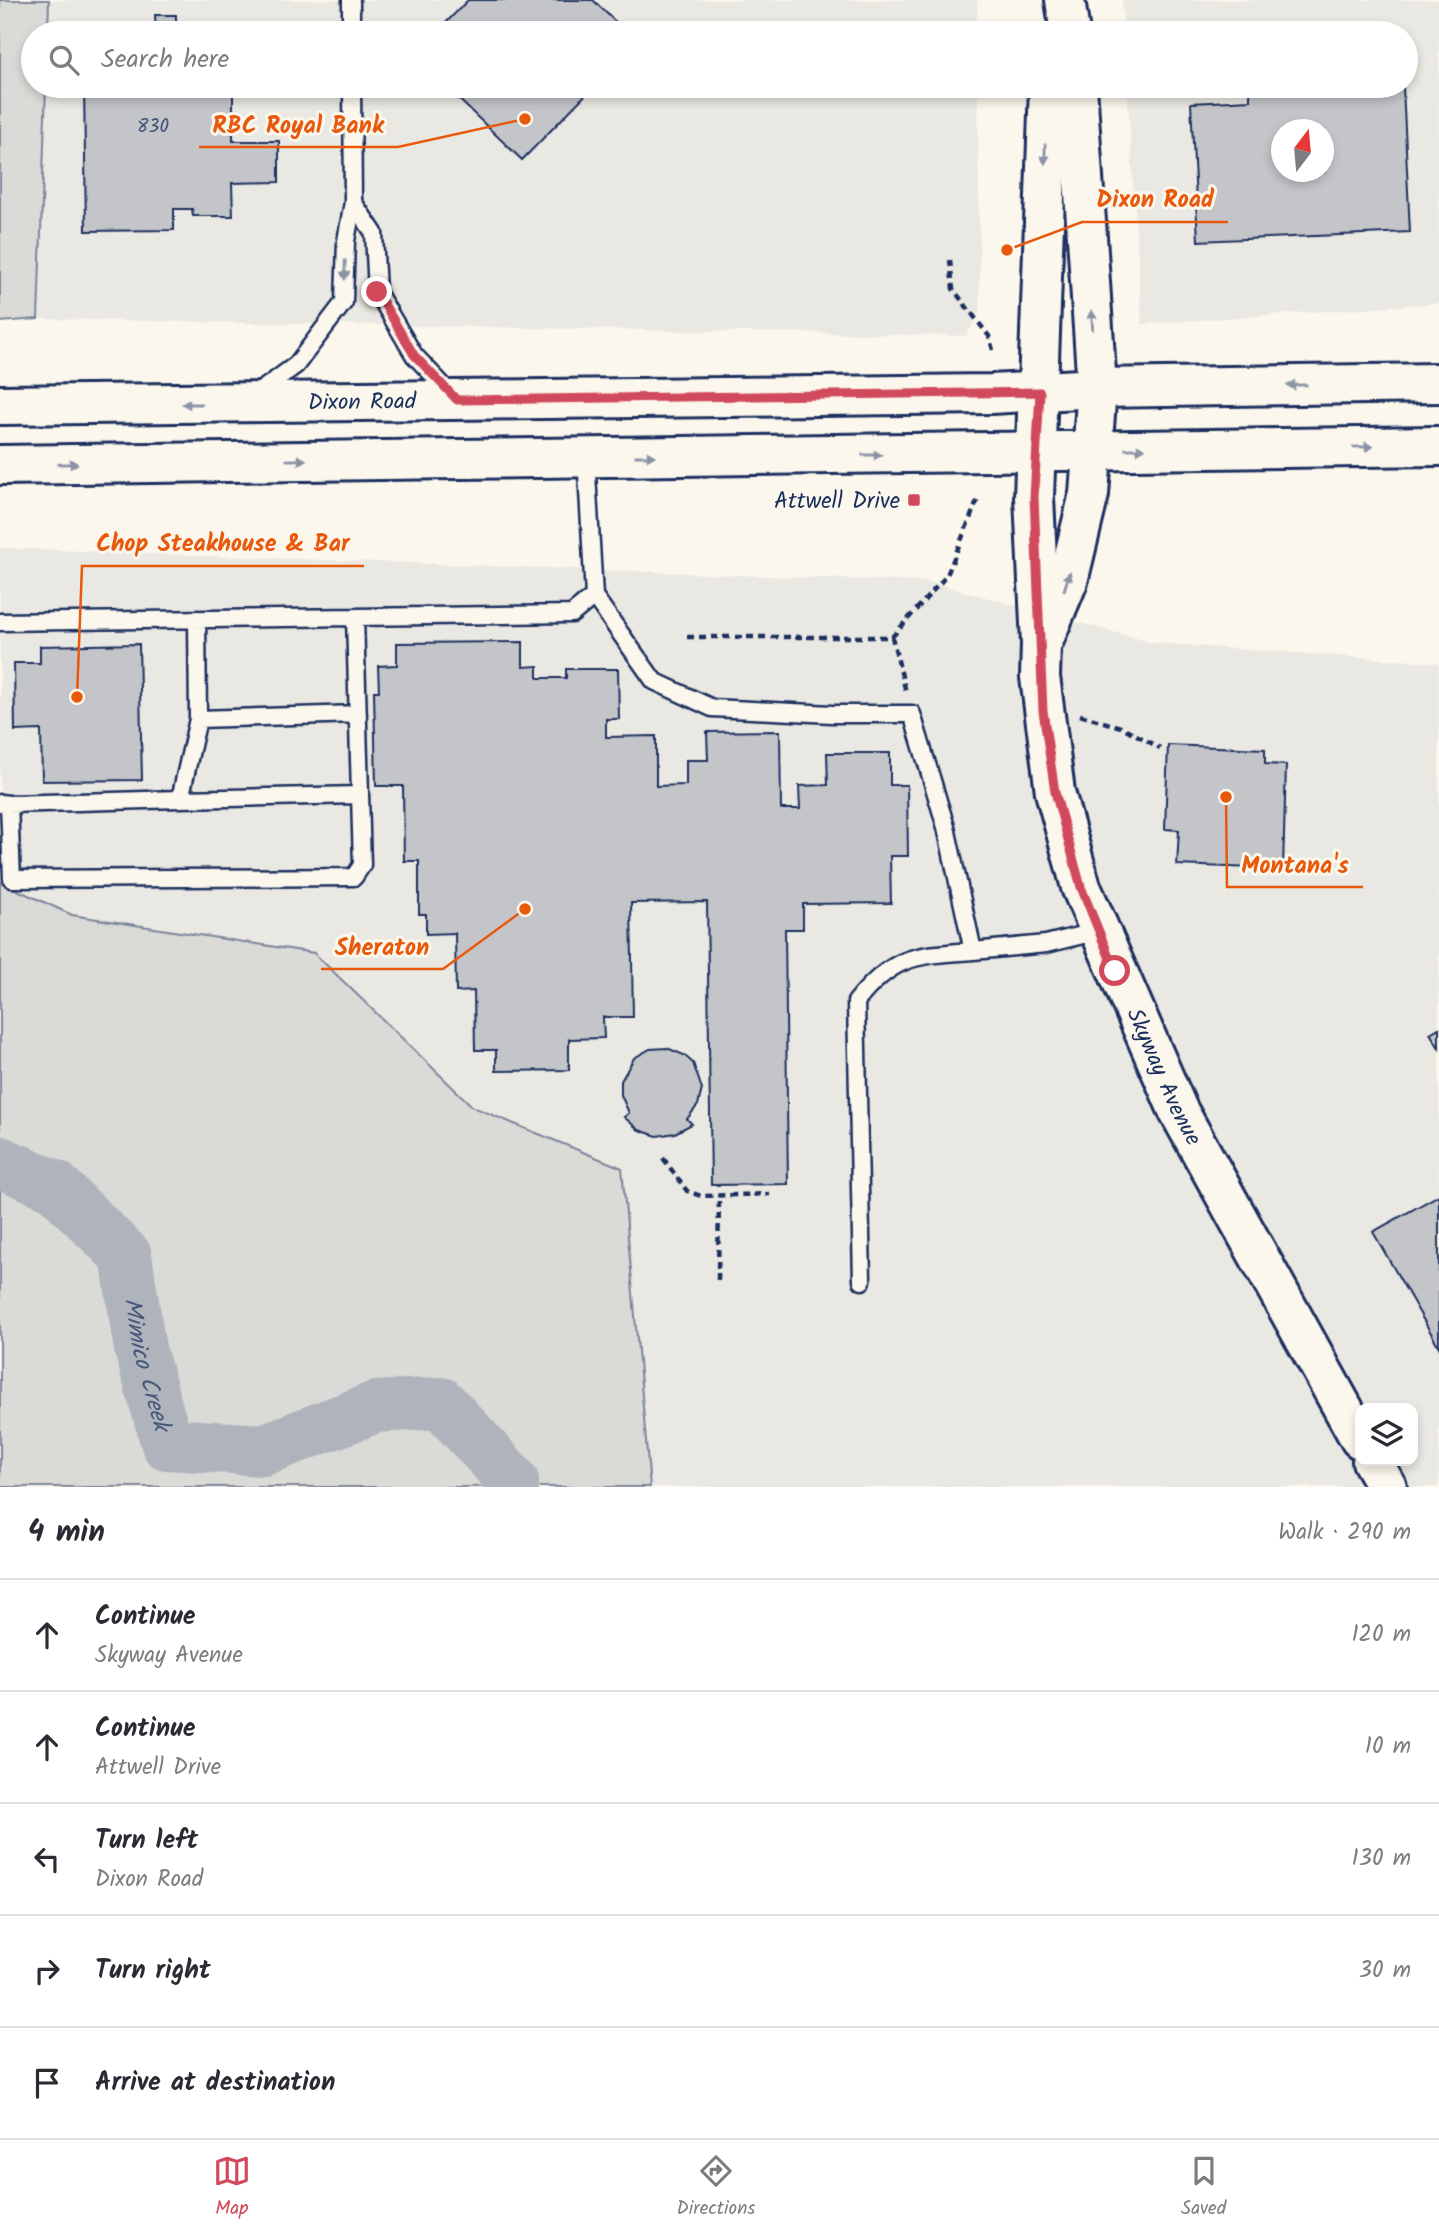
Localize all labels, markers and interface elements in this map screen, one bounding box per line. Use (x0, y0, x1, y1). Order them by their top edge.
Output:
search box (21, 21, 1418, 98)
text: Search here (101, 39, 229, 81)
icon: search (45, 41, 83, 79)
callout: RBC Royal Bank (199, 102, 398, 147)
text: RBC Royal Bank (212, 107, 385, 146)
house number: 830 (137, 112, 169, 142)
north arrow (1271, 119, 1334, 182)
one-way arrow (1040, 143, 1051, 165)
callout: Dixon Road (1082, 177, 1228, 222)
text: Dixon Road (1096, 181, 1215, 220)
one-way arrow (339, 259, 351, 281)
route end (361, 276, 392, 307)
one-way arrow (1086, 309, 1097, 331)
one-way arrow (1286, 379, 1308, 391)
street label: Dixon Road (308, 384, 417, 422)
one-way arrow (180, 398, 202, 410)
one-way arrow (1352, 441, 1374, 453)
one-way arrow (1125, 443, 1147, 455)
one-way arrow (861, 449, 883, 461)
one-way arrow (634, 450, 656, 462)
one-way arrow (285, 454, 307, 466)
one-way arrow (57, 458, 79, 469)
place label: Attwell Drive (774, 484, 900, 520)
marker: Attwell Drive (906, 492, 922, 508)
callout: Chop Steakhouse & Bar (82, 521, 364, 566)
text: Chop Steakhouse & Bar (96, 525, 351, 564)
one-way arrow (1062, 570, 1073, 591)
callout: Montana's (1227, 842, 1363, 887)
text: Montana's (1241, 847, 1349, 886)
callout: Sheraton (321, 924, 443, 969)
text: Sheraton (335, 929, 429, 968)
route start (1099, 955, 1130, 986)
street label: Skyway Avenue (1116, 1003, 1210, 1153)
water label: Mimico Creek (112, 1295, 181, 1439)
map controls (1355, 1403, 1418, 1466)
button: layers (1355, 1403, 1418, 1466)
text: 4 min (28, 1509, 105, 1557)
text: Walk · 290 m (1278, 1515, 1411, 1551)
text: Continue (95, 1596, 196, 1638)
icon: ahead (28, 1616, 66, 1654)
text: 120 m (1351, 1617, 1411, 1653)
text: Skyway Avenue (95, 1638, 243, 1674)
text: Continue (95, 1708, 196, 1750)
icon: ahead (28, 1728, 66, 1766)
text: 10 m (1365, 1729, 1411, 1765)
text: Attwell Drive (95, 1750, 221, 1786)
text: Turn left (95, 1820, 198, 1862)
icon: left (28, 1840, 66, 1878)
text: 130 m (1352, 1841, 1411, 1877)
text: Dixon Road (95, 1862, 203, 1898)
text: Turn right (95, 1950, 211, 1992)
icon: right (28, 1952, 66, 1990)
text: 30 m (1359, 1953, 1411, 1989)
text: Arrive at destination (95, 2062, 335, 2104)
icon: arrive (28, 2064, 66, 2102)
tab: Map (213, 2152, 251, 2224)
tab: Directions (677, 2152, 755, 2224)
tab: Saved (1181, 2152, 1226, 2224)

